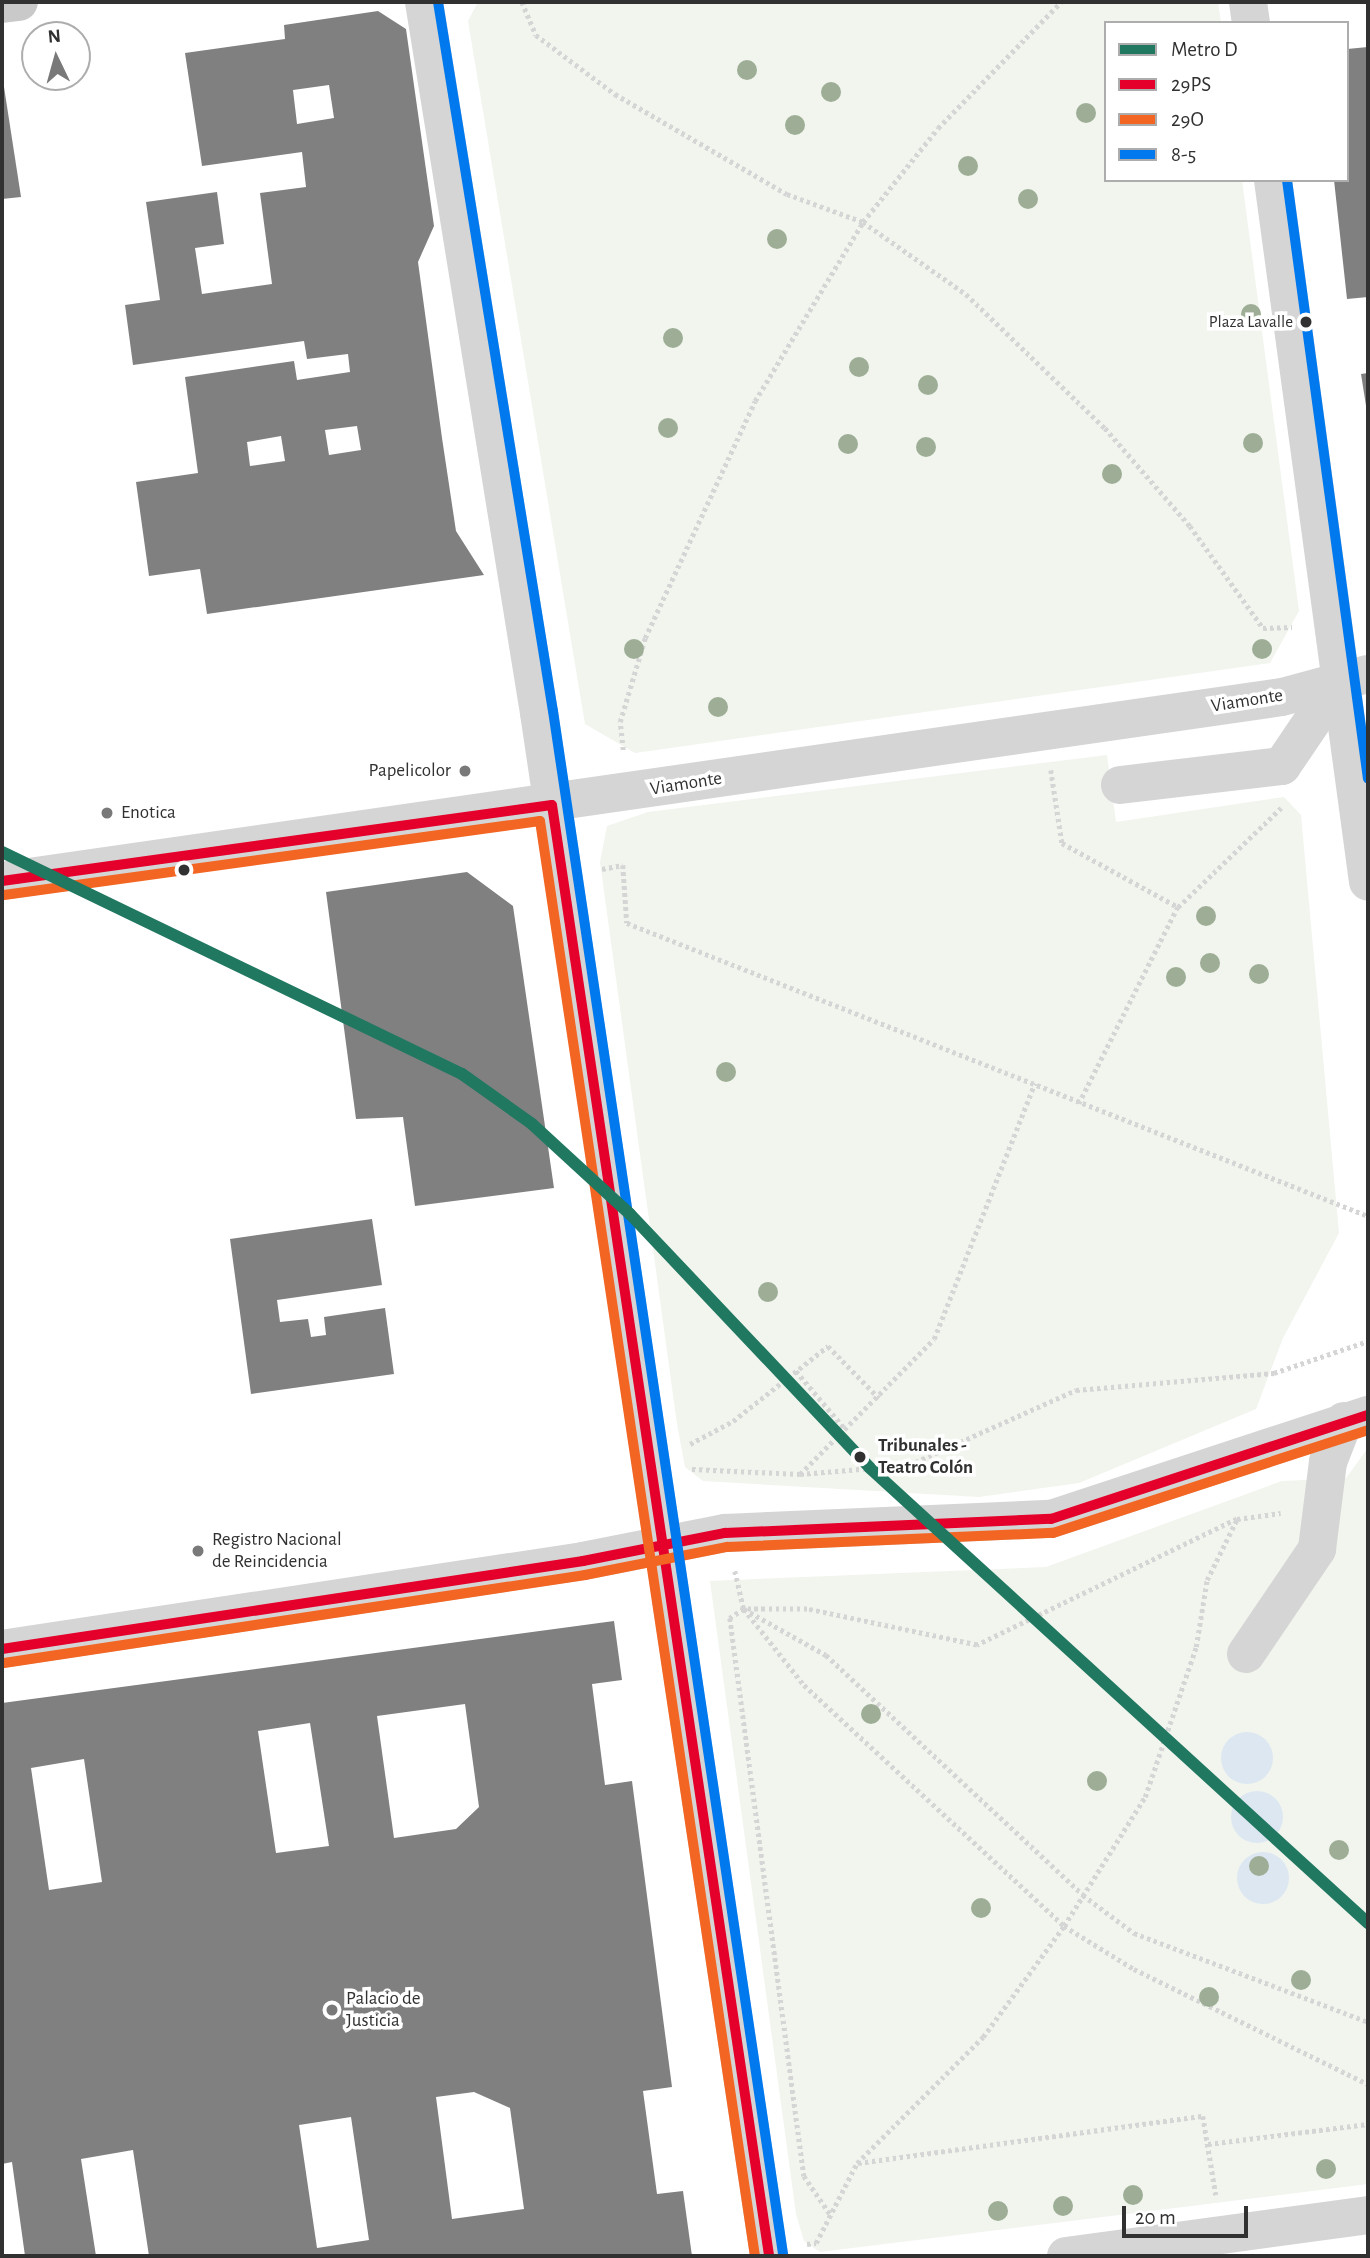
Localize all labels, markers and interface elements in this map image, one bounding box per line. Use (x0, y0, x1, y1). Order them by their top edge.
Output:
north arrow (21, 21, 91, 91)
legend (1104, 21, 1349, 182)
text: N (47, 27, 62, 47)
text: Metro D (1171, 39, 1238, 60)
text: 29PS (1171, 74, 1211, 95)
text: 29O (1171, 109, 1204, 130)
text: 8-5 (1171, 144, 1196, 165)
place label: Plaza Lavalle (1209, 312, 1293, 332)
marker: Plaza Lavalle (1299, 315, 1313, 329)
street label: Viamonte (1209, 684, 1285, 718)
place label: Papelicolor (369, 760, 451, 782)
marker: Papelicolor (457, 763, 473, 779)
street label: Viamonte (648, 767, 724, 801)
place label: Enotica (121, 802, 176, 824)
marker: Enotica (99, 805, 115, 821)
unlabelled marker (177, 863, 191, 877)
place label: Tribunales - Teatro Colón (878, 1435, 973, 1479)
marker: Tribunales - Teatro Colón (848, 1445, 872, 1469)
place label: Registro Nacional de Reincidencia (212, 1529, 342, 1573)
marker: Registro Nacional de Reincidencia (190, 1543, 206, 1559)
place label: Palacio de Justicia (346, 1988, 421, 2032)
marker: Palacio de Justicia (324, 2002, 340, 2018)
scale bar (1125, 2192, 1251, 2236)
text: 20 m (1135, 2207, 1176, 2228)

